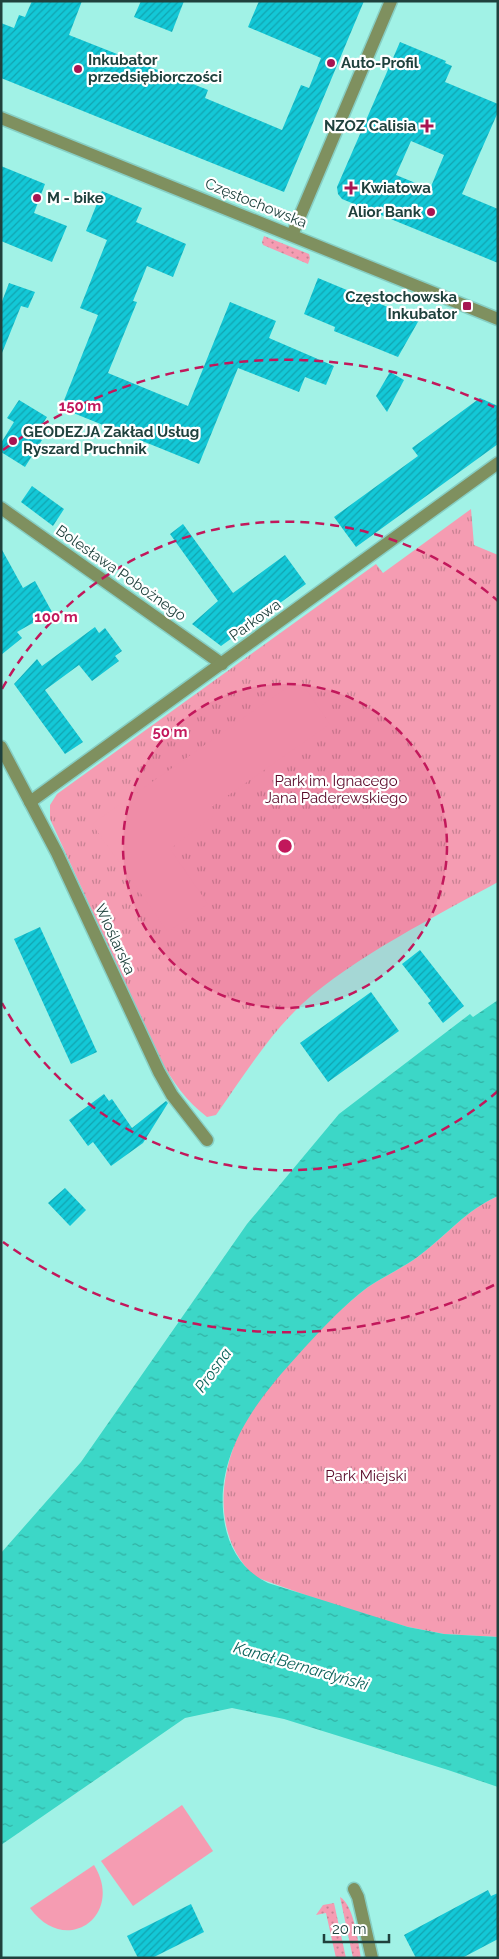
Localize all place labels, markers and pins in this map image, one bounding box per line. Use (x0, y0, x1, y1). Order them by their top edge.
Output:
place label: Inkubator przedsiębiorczości (88, 51, 222, 86)
place label: Auto-Profil (341, 54, 419, 72)
marker: Auto-Profil (325, 57, 337, 69)
marker: Inkubator przedsiębiorczości (72, 63, 84, 75)
place label: NZOZ Calisia (324, 117, 416, 135)
marker: NZOZ Calisia (420, 119, 434, 133)
place label: Kwiatowa (361, 179, 431, 197)
marker: Kwiatowa (345, 182, 357, 194)
place label: M - bike (47, 189, 104, 207)
marker: M - bike (31, 192, 43, 204)
place label: Alior Bank (348, 203, 422, 221)
marker: Alior Bank (425, 206, 437, 218)
place label: Częstochowska Inkubator (345, 288, 457, 323)
marker: Częstochowska Inkubator (461, 300, 473, 312)
place label: GEODEZJA Zakład Usług Ryszard Pruchnik (23, 423, 199, 458)
marker: GEODEZJA Zakład Usług Ryszard Pruchnik (7, 435, 19, 447)
centre of rings (276, 837, 294, 855)

